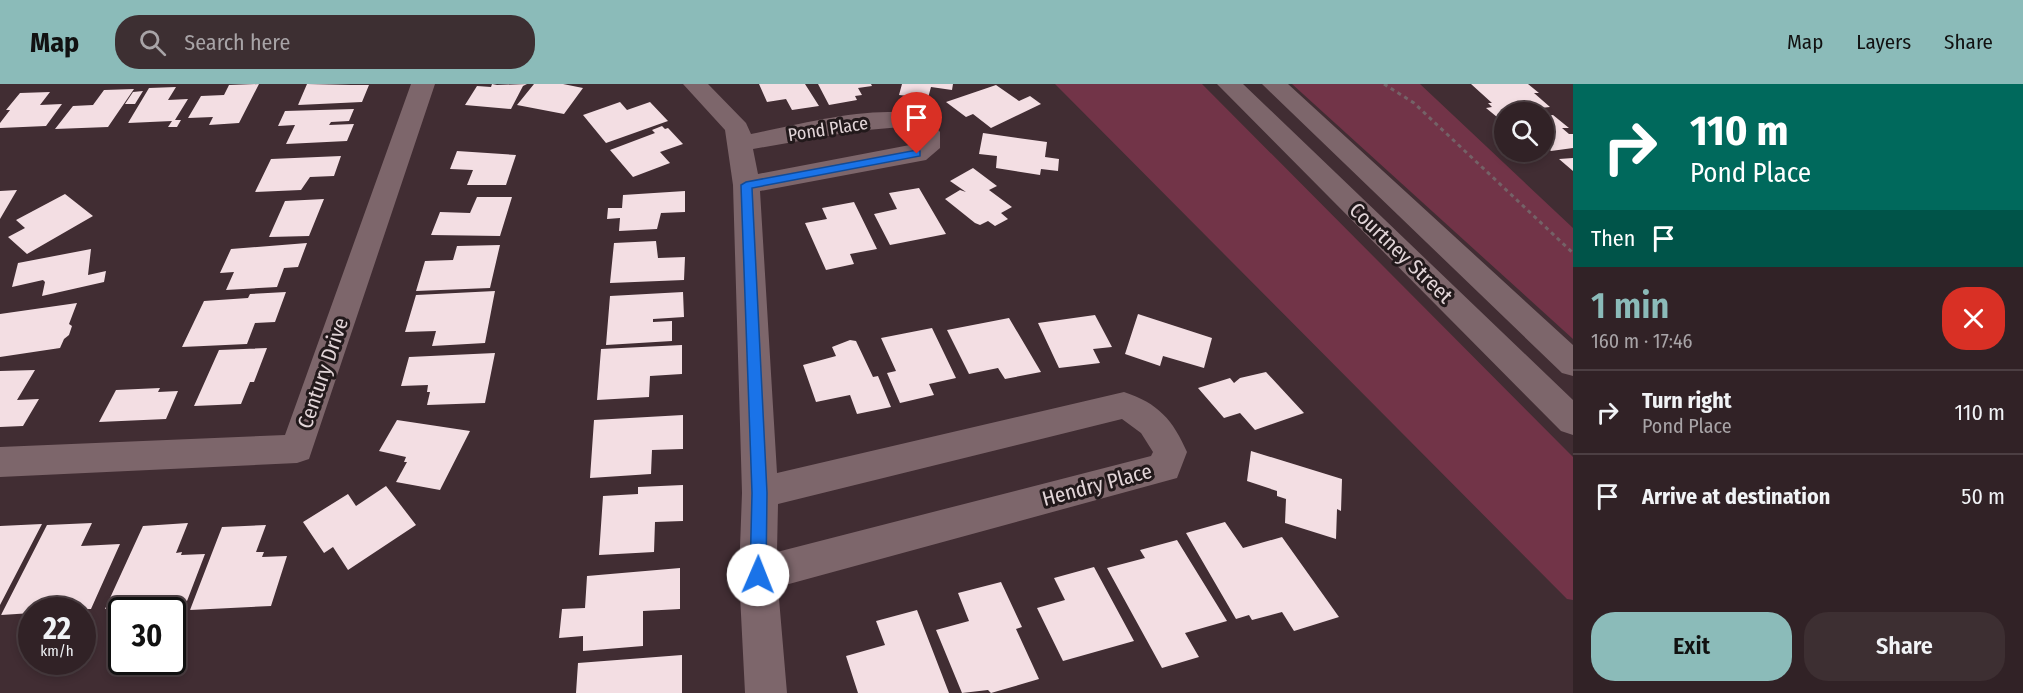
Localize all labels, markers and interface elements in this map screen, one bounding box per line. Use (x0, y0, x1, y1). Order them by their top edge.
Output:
search box (115, 15, 535, 69)
text: Map (30, 26, 79, 59)
icon: search (136, 26, 169, 59)
text: Search here (184, 29, 290, 56)
text: Map (1787, 29, 1823, 55)
text: Layers (1856, 29, 1911, 55)
text: Share (1944, 29, 1993, 55)
pin (891, 92, 942, 154)
icon: arrive (900, 101, 933, 134)
map controls (1494, 102, 1554, 162)
button: search (1494, 102, 1554, 162)
text: 110 m (1690, 106, 1789, 156)
icon: right (1591, 108, 1669, 186)
street label: Pond Place (786, 112, 870, 146)
text: Pond Place (1690, 157, 1811, 189)
street label: Courtney Street (1344, 197, 1458, 309)
icon: arrive (1647, 222, 1680, 255)
text: Then (1591, 225, 1635, 252)
text: 1 min (1591, 284, 1669, 328)
button: close (1942, 287, 2005, 350)
street label: Century Drive (292, 314, 354, 432)
text: 160 m · 17:46 (1591, 329, 1693, 353)
text: Turn right (1642, 387, 1731, 414)
icon: right (1591, 396, 1624, 429)
text: 110 m (1955, 399, 2005, 426)
text: Pond Place (1642, 414, 1732, 438)
street label: Hendry Place (1039, 458, 1155, 512)
icon: arrive (1591, 480, 1624, 513)
text: Arrive at destination (1642, 483, 1830, 510)
text: 50 m (1961, 483, 2005, 510)
position arrow (726, 543, 790, 607)
speed limit sign: 30 (108, 597, 186, 675)
text: 22 (43, 611, 71, 647)
button: Exit (1591, 612, 1792, 681)
button: Share (1804, 612, 2005, 681)
text: km/h (40, 642, 74, 660)

